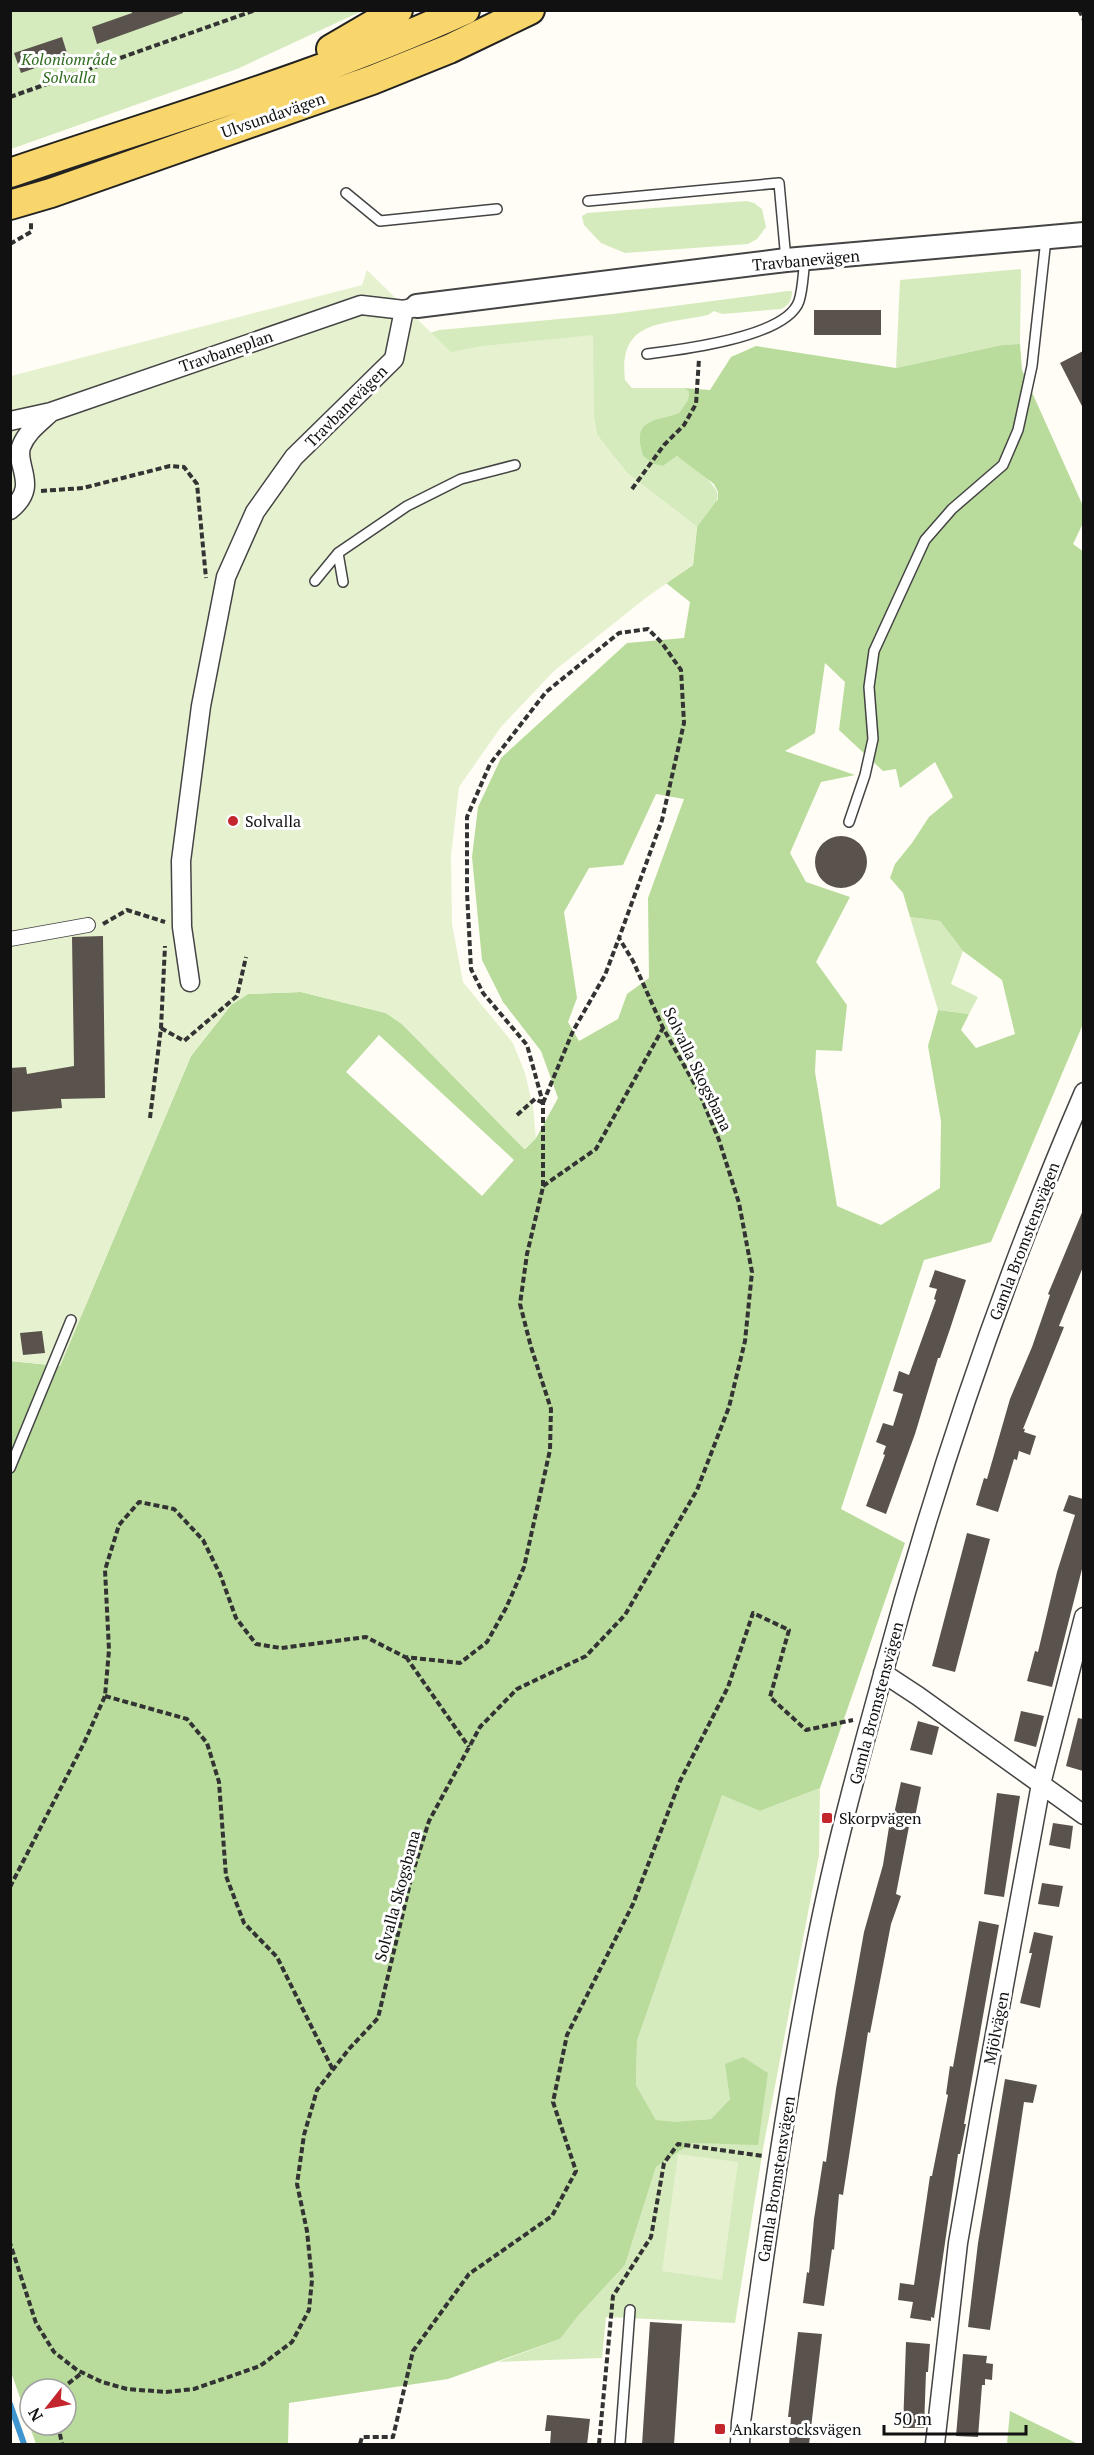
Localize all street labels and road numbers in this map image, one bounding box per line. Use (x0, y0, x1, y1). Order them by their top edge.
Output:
street label: Ulvsundavägen (218, 87, 328, 143)
street label: Travbanevägen (751, 244, 861, 276)
street label: Travbaneplan (176, 325, 276, 377)
street label: Travbanevägen (300, 360, 392, 452)
street label: Solvalla Skogsbana (658, 1003, 738, 1135)
street label: Gamla Bromstensvägen (984, 1158, 1065, 1323)
street label: Gamla Bromstensvägen (844, 1619, 908, 1787)
street label: Solvalla Skogsbana (369, 1828, 425, 1964)
street label: Mjölvägen (978, 1989, 1014, 2067)
street label: Gamla Bromstensvägen (752, 2094, 800, 2264)

